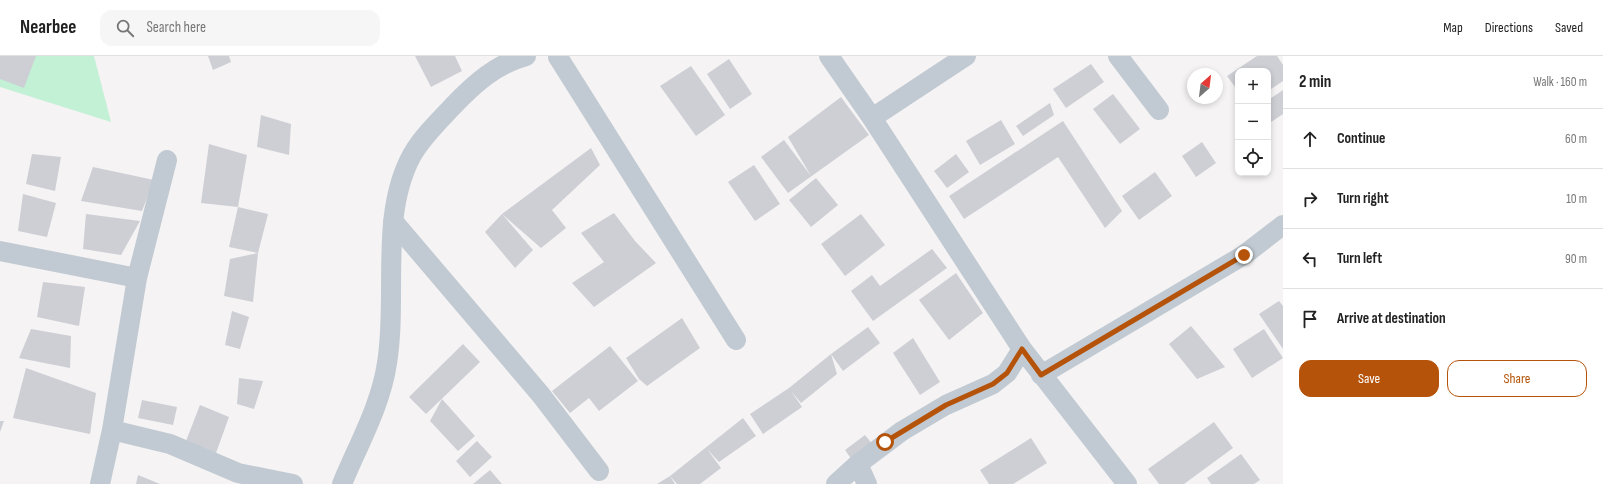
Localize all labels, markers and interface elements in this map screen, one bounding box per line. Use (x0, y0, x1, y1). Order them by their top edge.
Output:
search box (100, 10, 380, 46)
text: Nearbee (20, 16, 76, 39)
icon: search (114, 17, 136, 39)
text: Search here (146, 18, 206, 37)
text: Map (1443, 19, 1463, 36)
text: Directions (1485, 19, 1533, 36)
text: Saved (1555, 19, 1583, 36)
north arrow (1187, 68, 1223, 104)
map controls (1235, 68, 1271, 176)
button: + (1235, 68, 1271, 104)
text: 2 min (1299, 72, 1331, 92)
text: Walk · 160 m (1533, 74, 1587, 90)
button: − (1235, 104, 1271, 140)
icon: ahead (1299, 128, 1321, 150)
text: Continue (1337, 129, 1386, 148)
text: 60 m (1565, 131, 1587, 147)
button: locate (1235, 140, 1271, 176)
icon: right (1299, 188, 1321, 210)
text: Turn right (1337, 189, 1389, 208)
text: 10 m (1566, 191, 1587, 207)
route end (1235, 246, 1253, 264)
icon: left (1299, 248, 1321, 270)
text: Turn left (1337, 249, 1382, 268)
text: 90 m (1565, 251, 1587, 267)
icon: arrive (1299, 308, 1321, 330)
text: Arrive at destination (1337, 309, 1446, 328)
button: Save (1299, 360, 1439, 397)
button: Share (1447, 360, 1587, 397)
route start (876, 433, 894, 451)

